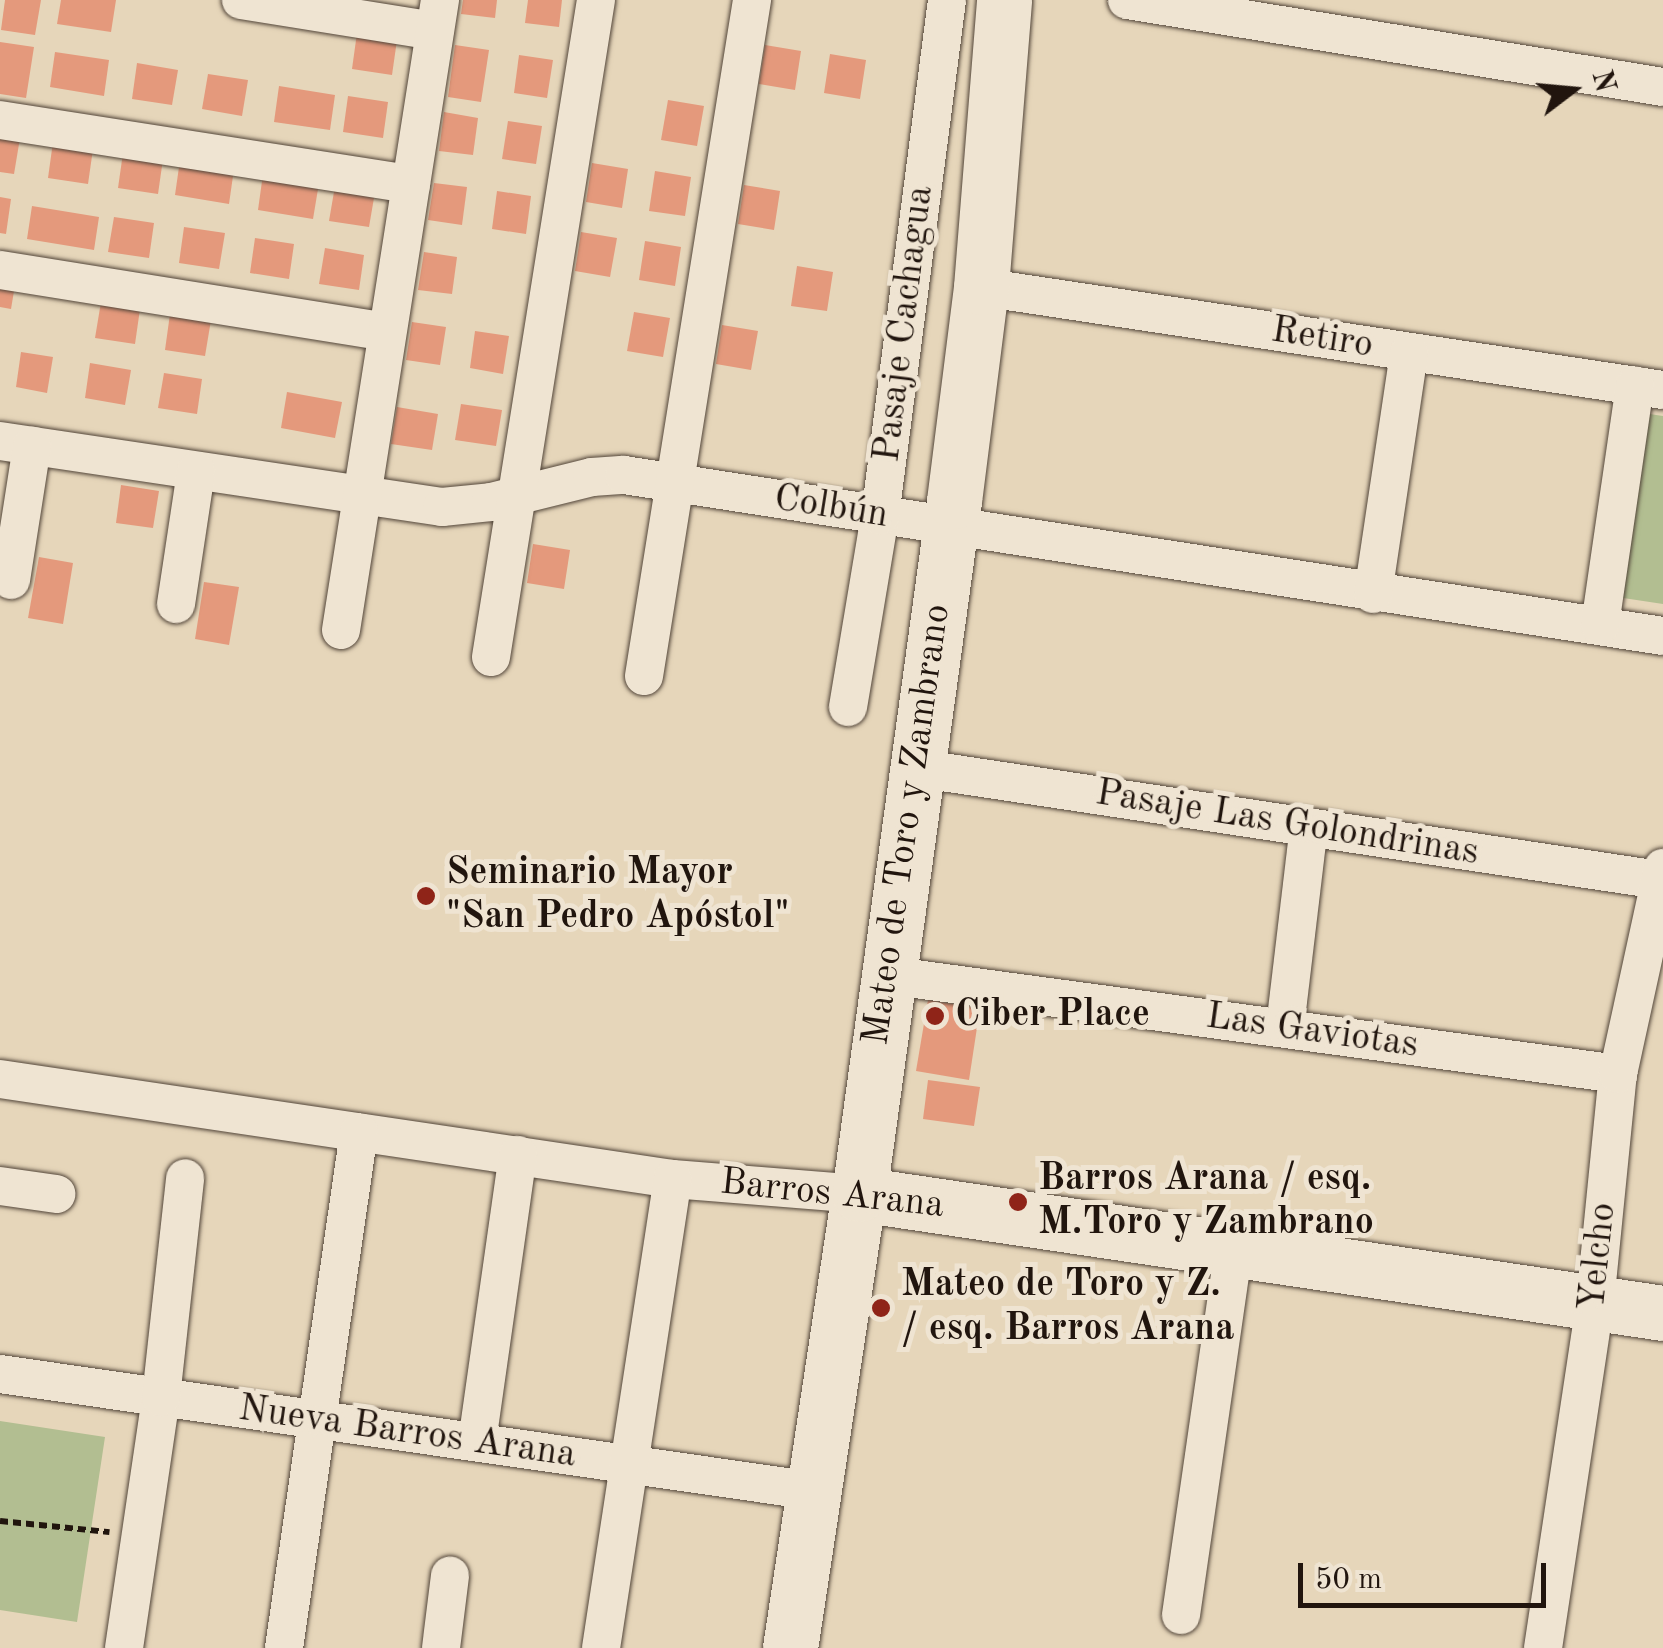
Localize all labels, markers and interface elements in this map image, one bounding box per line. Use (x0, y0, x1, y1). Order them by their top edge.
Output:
north arrow (1523, 40, 1623, 140)
text: N (1585, 68, 1618, 96)
street label: Pasaje Cachagua (865, 183, 945, 465)
street label: Retiro (1268, 308, 1376, 370)
street label: Colbún (771, 476, 891, 540)
street label: Mateo de Toro y Zambrano (854, 602, 962, 1048)
street label: Pasaje Las Golondrinas (1092, 771, 1482, 877)
place label: Seminario Mayor "San Pedro Apóstol" (446, 851, 789, 941)
marker: Seminario Mayor "San Pedro Apóstol" (415, 885, 437, 907)
place label: Ciber Place (955, 993, 1150, 1039)
street label: Las Gaviotas (1203, 995, 1421, 1069)
marker: Ciber Place (924, 1005, 946, 1027)
place label: Barros Arana / esq. M.Toro y Zambrano (1038, 1157, 1374, 1246)
street label: Barros Arana (718, 1161, 946, 1229)
marker: Barros Arana / esq. M.Toro y Zambrano (1007, 1191, 1029, 1213)
street label: Yelcho (1571, 1201, 1627, 1313)
place label: Mateo de Toro y Z. / esq. Barros Arana (901, 1263, 1234, 1352)
marker: Mateo de Toro y Z. / esq. Barros Arana (870, 1297, 892, 1319)
street label: Nueva Barros Arana (235, 1387, 579, 1479)
scale bar (1303, 1543, 1550, 1605)
text: 50 m (1315, 1565, 1382, 1595)

